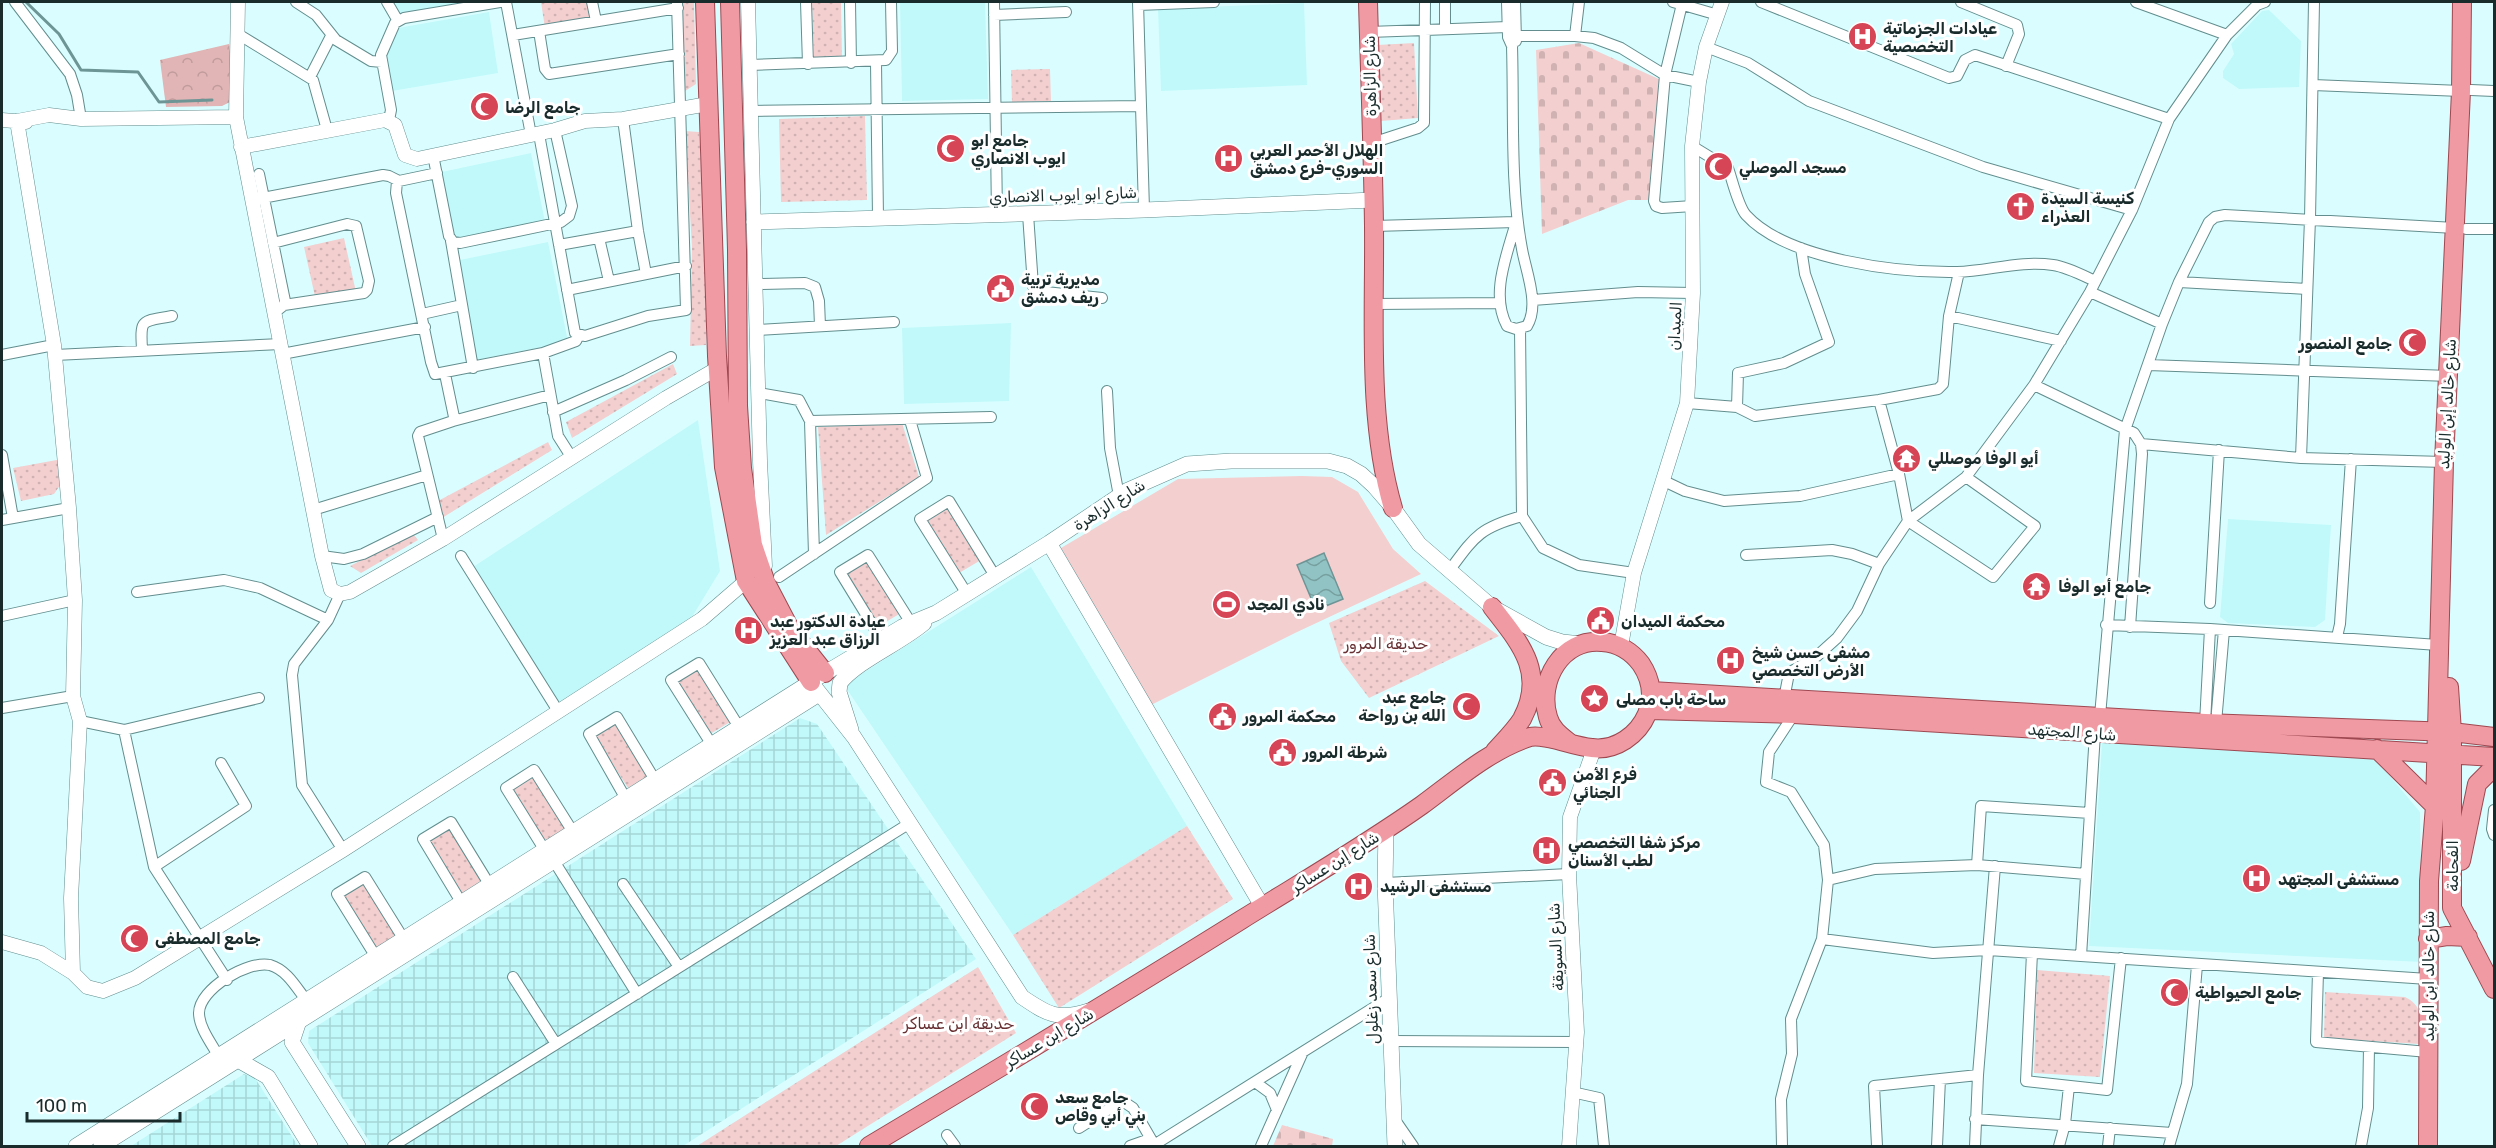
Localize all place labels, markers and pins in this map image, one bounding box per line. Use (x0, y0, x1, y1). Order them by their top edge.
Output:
place label: عيادات الجزماتية التخصصية (1883, 19, 1997, 56)
hospital icon: عيادات الجزماتية التخصصية (1846, 21, 1878, 53)
mosque icon: جامع الرضا (468, 91, 500, 123)
place label: جامع الرضا (505, 98, 581, 119)
place label: جامع ابو ايوب الانصاري (971, 131, 1066, 170)
mosque icon: جامع ابو ايوب الانصاري (934, 133, 966, 165)
place label: الهلال الأحمر العربي السوري-فرع دمشق (1250, 141, 1384, 180)
hospital icon: الهلال الأحمر العربي السوري-فرع دمشق (1213, 143, 1245, 175)
mosque icon: مسجد الموصلي (1702, 151, 1734, 183)
place label: مسجد الموصلي (1739, 158, 1847, 180)
place label: كنيسة السيدة العذراء (2041, 189, 2134, 226)
church icon: كنيسة السيدة العذراء (2004, 191, 2036, 223)
place label: مديرية تربية ريف دمشق (1021, 270, 1100, 307)
public building icon: مديرية تربية ريف دمشق (984, 272, 1016, 304)
mosque icon: جامع المنصور (2397, 327, 2429, 359)
place label: جامع المنصور (2298, 334, 2392, 355)
temple icon: أيو الوفا موصللي (1891, 442, 1923, 474)
place label: أيو الوفا موصللي (1928, 449, 2039, 471)
temple icon: جامع أبو الوفا (2021, 570, 2053, 602)
place label: جامع أبو الوفا (2058, 577, 2151, 598)
sports icon: نادي المجد (1210, 588, 1242, 620)
place label: نادي المجد (1247, 595, 1324, 616)
public building icon: محكمة الميدان (1584, 605, 1616, 637)
place label: عيادة الدكتور عبد الرزاق عبد العزيز (769, 612, 886, 649)
place label: محكمة الميدان (1621, 612, 1725, 631)
hospital icon: عيادة الدكتور عبد الرزاق عبد العزيز (733, 614, 765, 646)
place label: مشفى حسن شيخ الأرض التخصصي (1752, 643, 1870, 683)
hospital icon: مشفى حسن شيخ الأرض التخصصي (1715, 645, 1747, 677)
place icon: ساحة باب مصلى (1579, 683, 1611, 715)
place label: جامع عبد الله بن رواحة (1358, 688, 1446, 725)
mosque icon: جامع عبد الله بن رواحة (1451, 690, 1483, 722)
place label: ساحة باب مصلى (1616, 690, 1726, 709)
public building icon: محكمة المرور (1206, 700, 1238, 732)
place label: محكمة المرور (1242, 707, 1336, 726)
public building icon: شرطة المرور (1266, 736, 1298, 768)
place label: شرطة المرور (1302, 743, 1388, 762)
place label: فرع الأمن الجنائي (1573, 765, 1637, 805)
public building icon: فرع الأمن الجنائي (1536, 767, 1568, 799)
place label: مركز شفا التخصصي لطب الأسنان (1568, 833, 1701, 870)
hospital icon: مركز شفا التخصصي لطب الأسنان (1531, 835, 1563, 867)
hospital icon: مستشفى المجتهد (2241, 863, 2273, 895)
hospital icon: مستشفى الرشيد (1343, 870, 1375, 902)
place label: مستشفى المجتهد (2278, 870, 2399, 889)
place label: مستشفى الرشيد (1380, 877, 1492, 896)
mosque icon: جامع المصطفى (118, 922, 150, 954)
place label: جامع المصطفى (155, 929, 261, 950)
mosque icon: جامع الحيواطية (2158, 976, 2190, 1008)
place label: جامع الحيواطية (2195, 983, 2302, 1004)
place label: جامع سعد بني أبي وقاص (1055, 1088, 1146, 1128)
mosque icon: جامع سعد بني أبي وقاص (1018, 1090, 1050, 1122)

